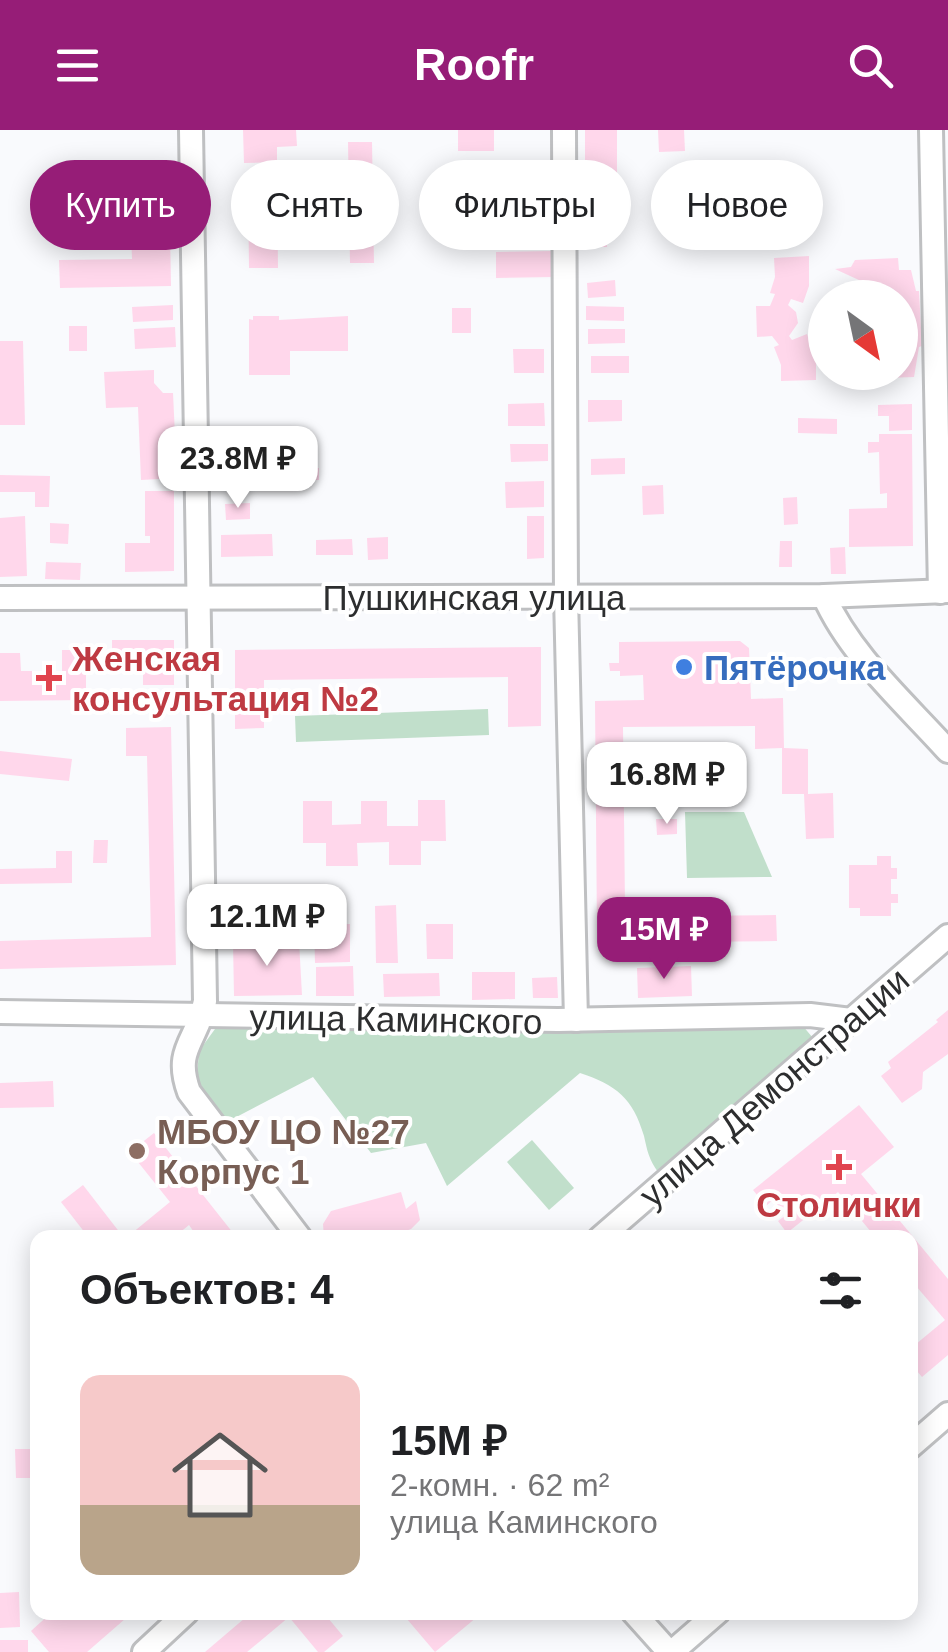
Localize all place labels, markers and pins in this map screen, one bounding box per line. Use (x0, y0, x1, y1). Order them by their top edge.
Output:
pin: 23.8M ₽ (146, 426, 330, 511)
place label: Женская консультация №2 (71, 639, 379, 718)
place label: Пятёрочка (704, 648, 886, 687)
marker: Пятёрочка (673, 656, 695, 678)
marker: Женская консультация №2 (36, 665, 62, 691)
pin: 16.8M ₽ (575, 742, 759, 827)
pin: 12.1M ₽ (175, 884, 359, 969)
pin: 15M ₽ (594, 897, 734, 982)
place label: МБОУ ЦО №27 Корпус 1 (157, 1112, 410, 1191)
marker: МБОУ ЦО №27 Корпус 1 (126, 1140, 148, 1162)
marker: Столички (828, 1156, 850, 1178)
place label: Столички (756, 1185, 922, 1224)

